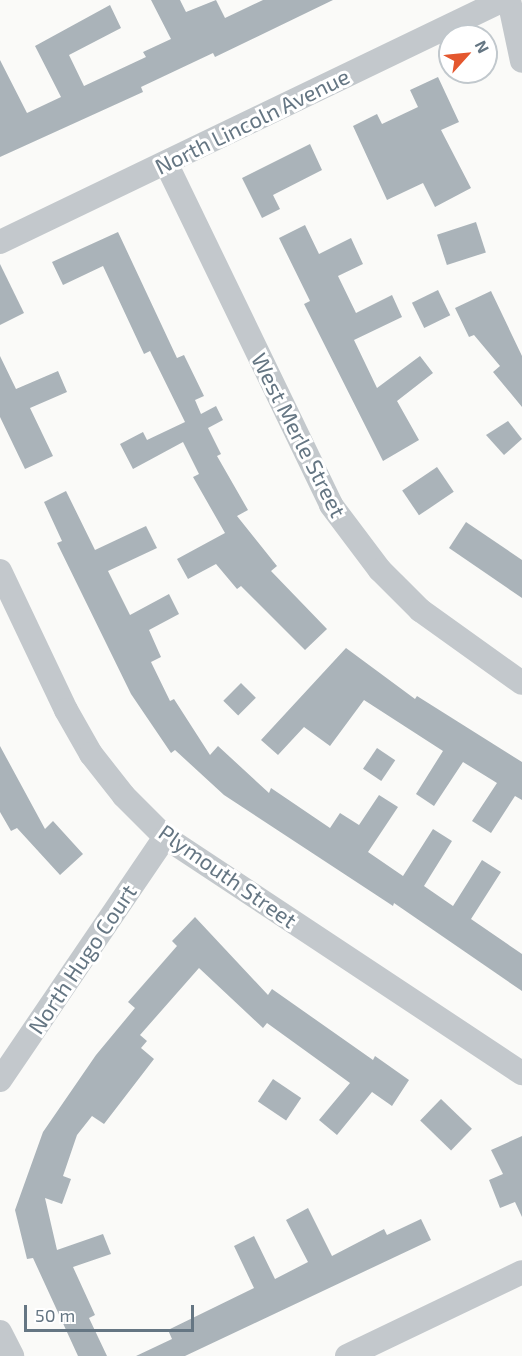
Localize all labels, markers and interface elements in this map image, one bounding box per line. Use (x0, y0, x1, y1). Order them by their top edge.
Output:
north arrow (438, 24, 498, 84)
text: N (472, 37, 494, 56)
street label: North Lincoln Avenue (150, 62, 354, 180)
street label: West Merle Street (246, 348, 352, 522)
street label: Plymouth Street (154, 819, 302, 933)
street label: North Hugo Court (22, 879, 142, 1039)
scale bar (27, 1293, 196, 1331)
text: 50 m (35, 1304, 75, 1326)

